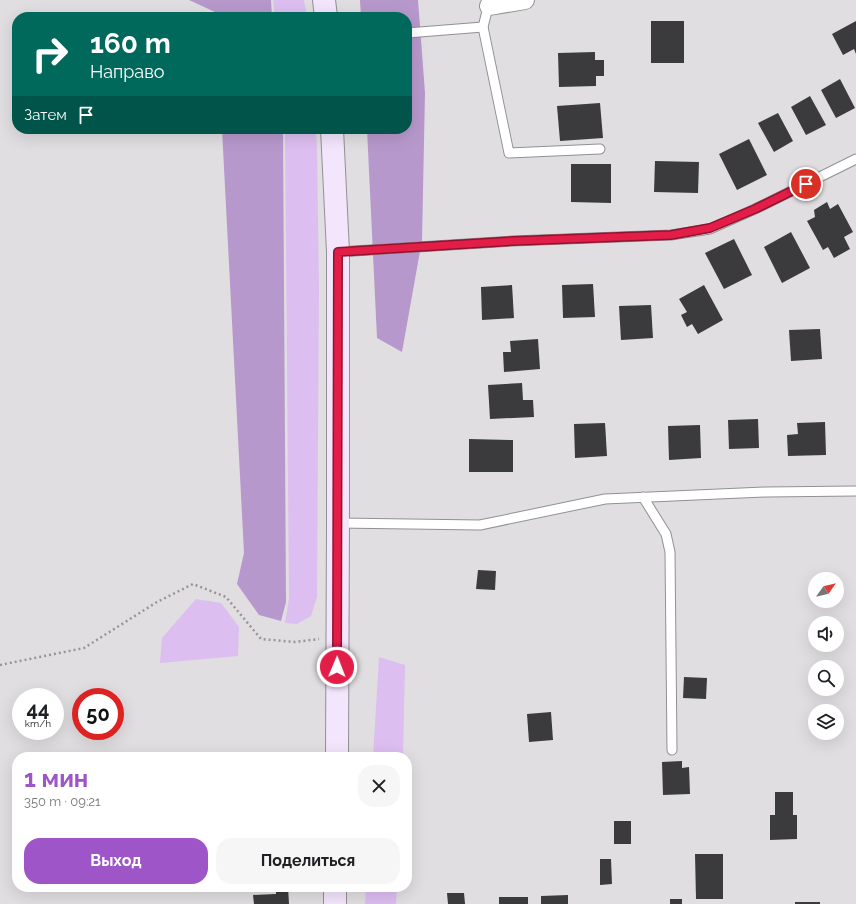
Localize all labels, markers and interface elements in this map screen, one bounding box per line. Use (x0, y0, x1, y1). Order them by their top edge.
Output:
text: 160 m (90, 27, 171, 60)
icon: right (24, 28, 76, 80)
text: Направо (90, 61, 164, 82)
icon: arrive (75, 104, 97, 126)
text: Затем (24, 106, 67, 124)
pin (789, 167, 823, 201)
icon: arrive (795, 173, 817, 195)
north arrow (808, 572, 844, 608)
map controls (808, 572, 844, 740)
button: sound (808, 616, 844, 652)
position arrow (316, 646, 358, 688)
button: search (808, 660, 844, 696)
speed limit sign: 50 (72, 688, 124, 740)
text: 44 (27, 697, 49, 721)
button: layers (808, 704, 844, 740)
text: km/h (25, 718, 51, 729)
text: 1 мин (24, 764, 88, 793)
button: close (358, 765, 400, 807)
text: 350 m · 09:21 (24, 794, 101, 809)
button: Выход (24, 838, 208, 884)
button: Поделиться (216, 838, 400, 884)

